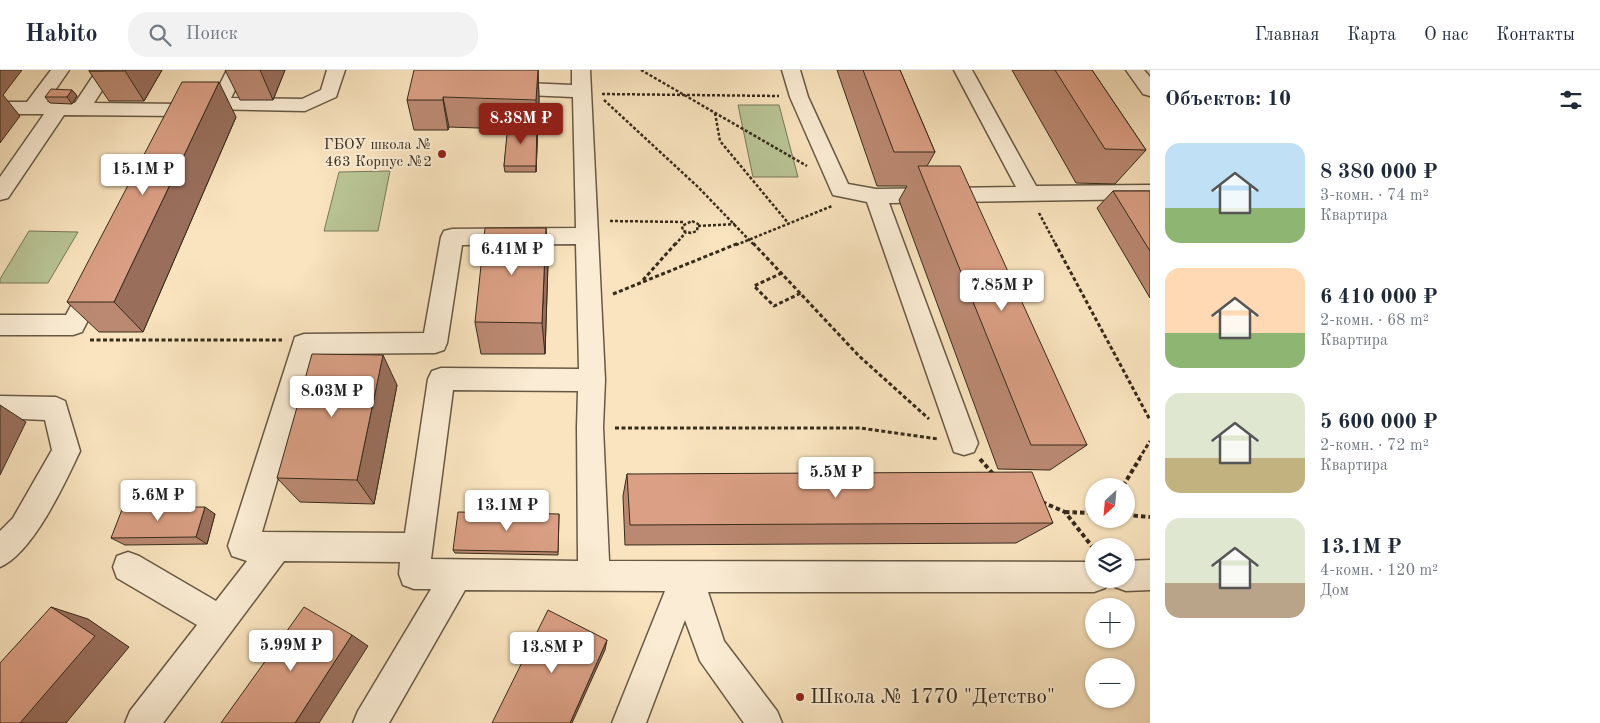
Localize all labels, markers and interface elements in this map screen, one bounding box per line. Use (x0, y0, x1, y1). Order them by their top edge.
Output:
search box (128, 12, 478, 57)
icon: search (146, 21, 174, 49)
text: Habito (25, 23, 98, 47)
text: Поиск (186, 25, 238, 44)
text: Главная (1255, 26, 1319, 44)
text: Карта (1347, 26, 1396, 44)
text: О нас (1424, 26, 1468, 44)
text: Контакты (1496, 26, 1575, 44)
icon: filters (1557, 86, 1585, 114)
text: Объектов: 10 (1165, 89, 1291, 110)
pin: 8.38M ₽ (475, 102, 567, 145)
text: 8.38M ₽ (490, 111, 552, 127)
place label: ГБОУ школа № 463 Корпус №2 (324, 138, 432, 170)
marker: ГБОУ школа № 463 Корпус №2 (436, 148, 448, 160)
pin: 15.1M ₽ (97, 154, 189, 196)
text: 15.1M ₽ (112, 162, 174, 178)
text: 8 380 000 ₽ (1320, 162, 1438, 183)
icon: home (1205, 163, 1265, 223)
text: 3-комн. · 74 m² (1320, 188, 1429, 204)
text: Квартира (1320, 208, 1388, 224)
pin: 6.41M ₽ (466, 234, 558, 276)
text: 6.41M ₽ (481, 242, 543, 258)
pin: 7.85M ₽ (956, 270, 1048, 312)
text: 7.85M ₽ (971, 278, 1033, 294)
text: 6 410 000 ₽ (1320, 287, 1438, 308)
icon: home (1205, 288, 1265, 348)
text: 2-комн. · 68 m² (1320, 313, 1429, 329)
text: Квартира (1320, 333, 1388, 349)
pin: 8.03M ₽ (286, 376, 378, 418)
text: 8.03M ₽ (301, 384, 363, 400)
text: 5 600 000 ₽ (1320, 412, 1438, 433)
icon: home (1205, 413, 1265, 473)
text: 2-комн. · 72 m² (1320, 438, 1429, 454)
pin: 5.5M ₽ (795, 456, 877, 499)
text: Квартира (1320, 458, 1388, 474)
text: 5.5M ₽ (810, 465, 863, 481)
north arrow (1085, 478, 1135, 528)
map controls (1085, 478, 1135, 708)
pin: 5.6M ₽ (117, 480, 199, 522)
text: 5.6M ₽ (132, 488, 185, 504)
pin: 13.1M ₽ (461, 490, 553, 532)
text: 13.1M ₽ (476, 498, 538, 514)
text: 13.1M ₽ (1320, 537, 1402, 558)
button: layers (1085, 538, 1135, 588)
icon: home (1205, 538, 1265, 598)
text: 4-комн. · 120 m² (1320, 563, 1438, 579)
text: Дом (1320, 583, 1349, 599)
button: + (1085, 598, 1135, 648)
pin: 5.99M ₽ (245, 630, 337, 672)
pin: 13.8M ₽ (506, 632, 598, 674)
text: 5.99M ₽ (260, 638, 322, 654)
text: 13.8M ₽ (521, 640, 583, 656)
button: − (1085, 658, 1135, 708)
place label: Школа № 1770 "Детство" (810, 687, 1055, 708)
marker: Школа № 1770 "Детство" (794, 691, 806, 703)

